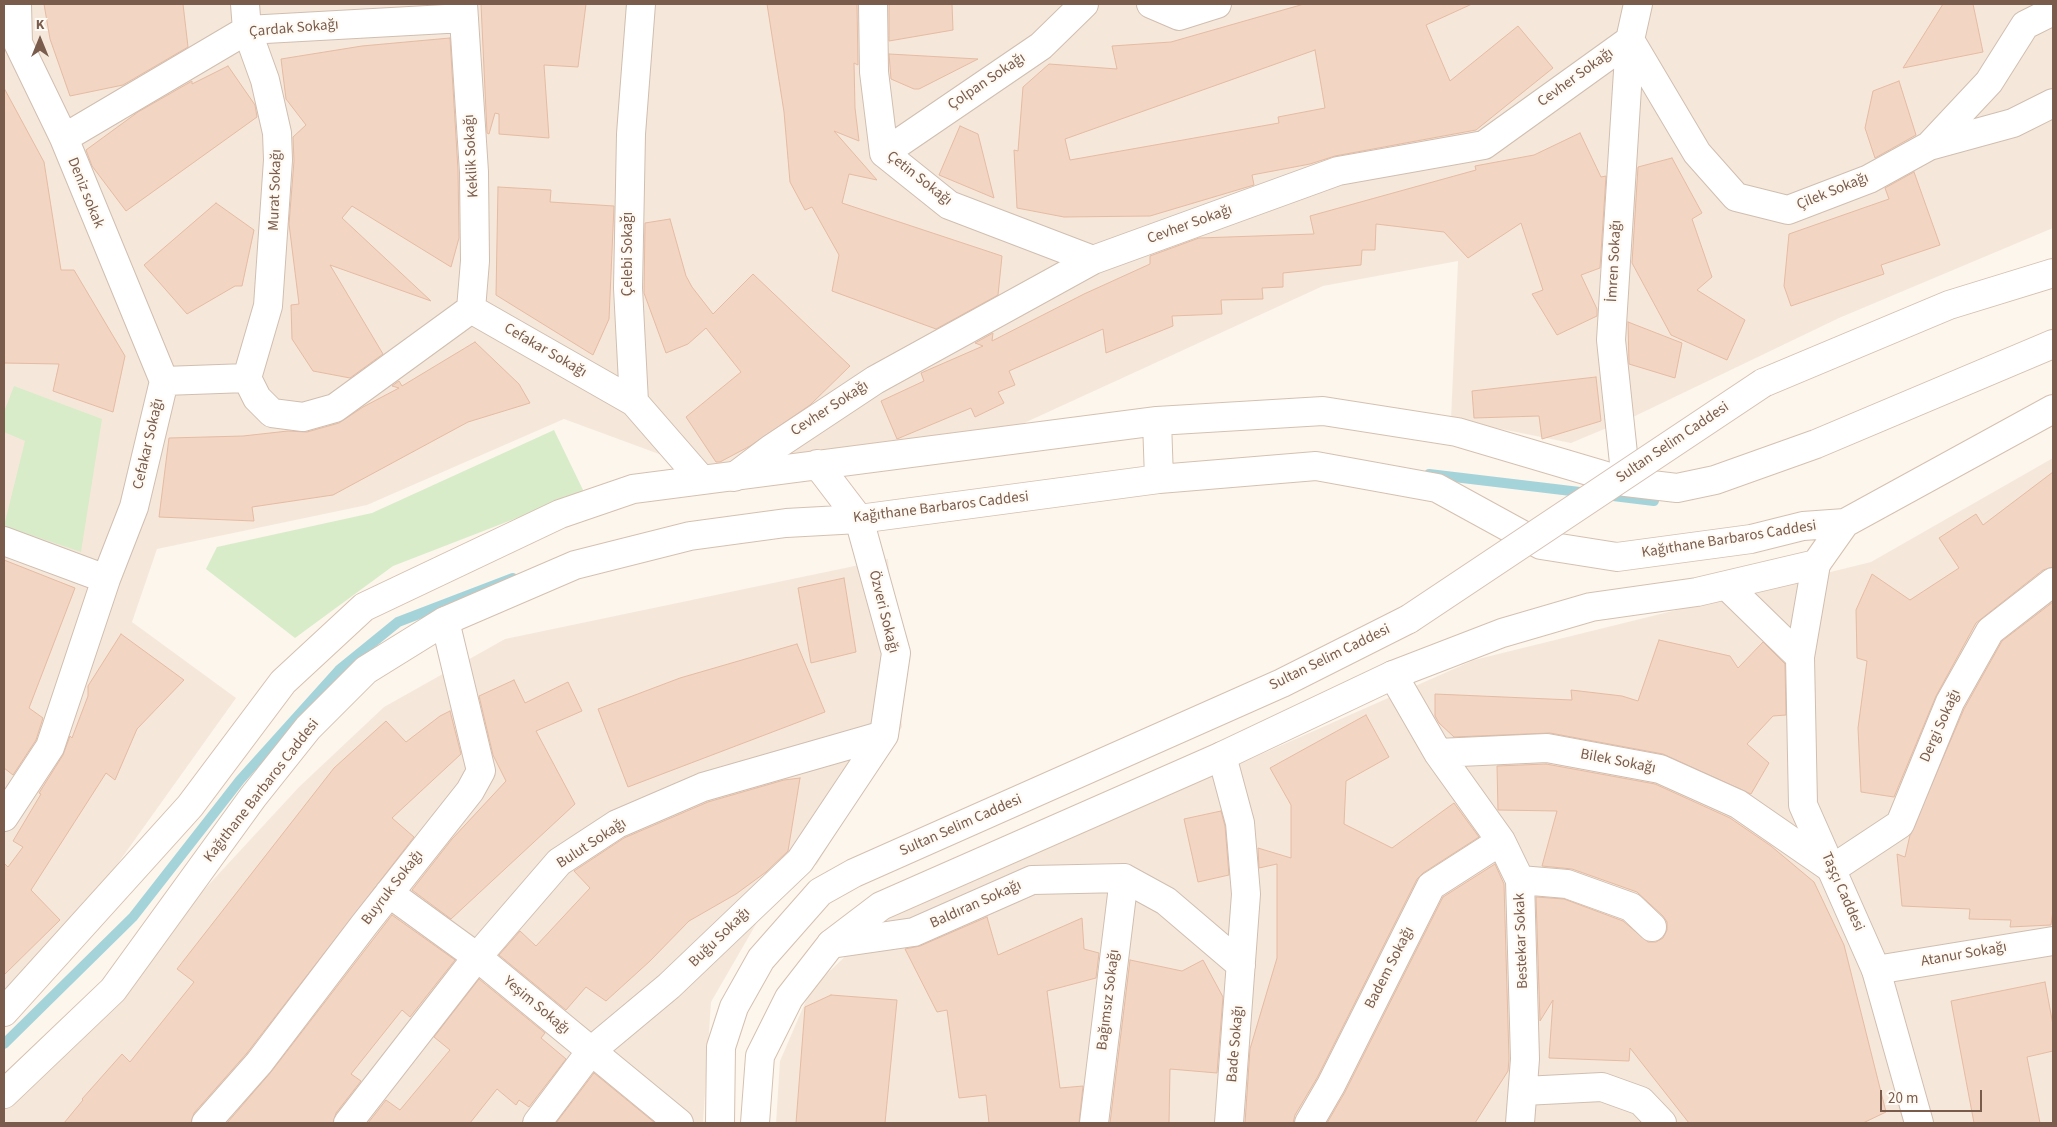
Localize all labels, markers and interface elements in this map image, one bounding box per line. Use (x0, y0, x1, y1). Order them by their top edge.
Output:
north arrow (15, 15, 65, 65)
text: K (36, 15, 44, 35)
street label: Çardak Sokağı (249, 16, 339, 42)
street label: Cevher Sokağı (1535, 45, 1617, 111)
street label: Çolpan Sokağı (945, 49, 1029, 115)
street label: Keklik Sokağı (461, 114, 483, 198)
street label: Çetin Sokağı (883, 148, 955, 210)
street label: Murat Sokağı (266, 149, 286, 231)
street label: Deniz sokak (63, 155, 107, 231)
street label: Çilek Sokağı (1794, 169, 1872, 215)
street label: Cevher Sokağı (1145, 201, 1235, 249)
street label: Çelebi Sokağı (620, 212, 638, 296)
street label: İmren Sokağı (1604, 219, 1626, 303)
street label: Cefakar Sokağı (500, 320, 590, 382)
street label: Cevher Sokağı (788, 377, 872, 441)
street label: Cefakar Sokağı (130, 397, 168, 491)
street label: Sultan Selim Caddesi (1613, 399, 1733, 487)
street label: Kağıthane Barbaros Caddesi (852, 488, 1030, 528)
street label: Kağıthane Barbaros Caddesi (1640, 517, 1818, 563)
street label: Özveri Sokağı (864, 569, 902, 655)
street label: Sultan Selim Caddesi (1267, 621, 1393, 695)
street label: Dergi Sokağı (1917, 687, 1965, 765)
street label: Kağıthane Barbaros Caddesi (200, 716, 324, 866)
street label: Bilek Sokağı (1579, 746, 1657, 778)
street label: Sultan Selim Caddesi (897, 791, 1025, 861)
street label: Bulut Sokağı (554, 815, 630, 873)
street label: Buyruk Sokağı (358, 847, 428, 929)
street label: Taşçı Caddesi (1817, 850, 1867, 934)
street label: Baldıran Sokağı (928, 877, 1024, 933)
street label: Bestekar Sokak (1511, 893, 1533, 989)
street label: Buğu Sokağı (686, 904, 754, 972)
street label: Badem Sokağı (1362, 924, 1418, 1012)
street label: Atanur Sokağı (1920, 939, 2008, 971)
street label: Bağımsız Sokağı (1094, 948, 1124, 1052)
street label: Yeşim Sokağı (499, 973, 573, 1039)
street label: Bade Sokağı (1224, 1005, 1248, 1083)
scale bar (1882, 1080, 1984, 1112)
text: 20 m (1888, 1088, 1918, 1109)

